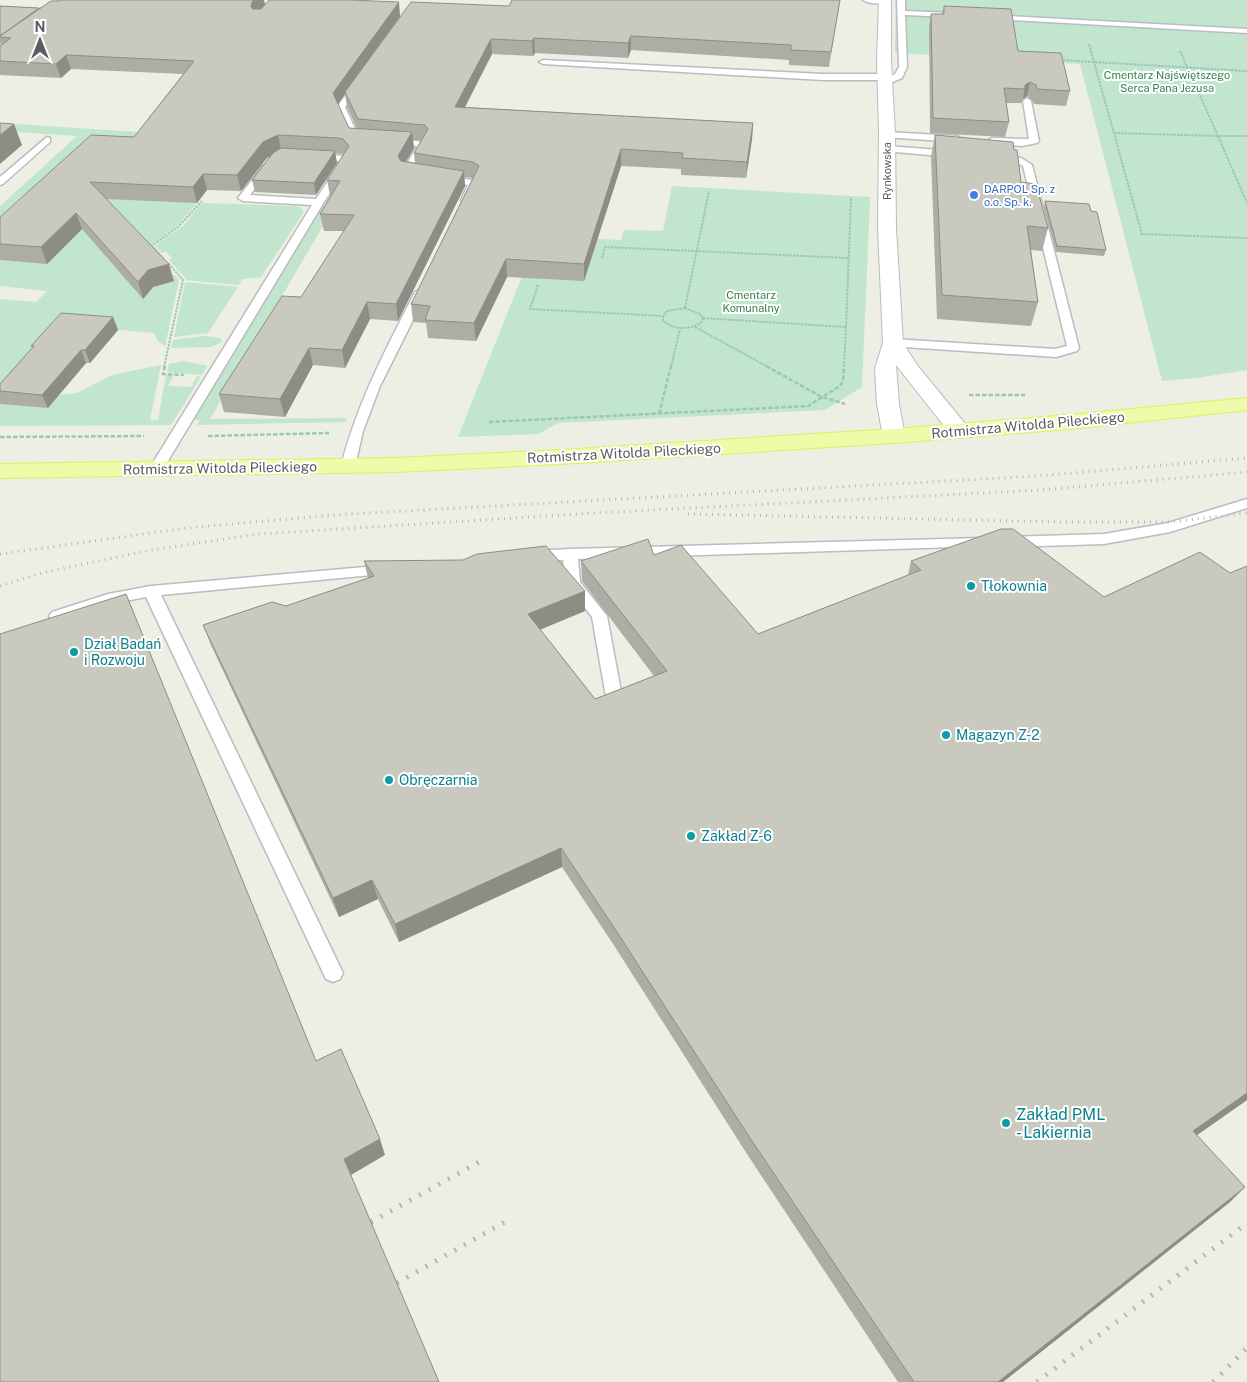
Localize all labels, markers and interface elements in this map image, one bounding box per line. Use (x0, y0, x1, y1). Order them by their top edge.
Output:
north arrow (15, 15, 65, 65)
text: N (35, 19, 45, 35)
park label: Cmentarz Najświętszego Serca Pana Jezusa (1104, 69, 1230, 94)
street label: Rynkowska (881, 142, 893, 200)
place label: DARPOL Sp. z o.o. Sp. k. (984, 183, 1055, 208)
marker: DARPOL Sp. z o.o. Sp. k. (968, 189, 980, 201)
park label: Cmentarz Komunalny (722, 289, 780, 314)
street label: Rotmistrza Witolda Pileckiego (931, 409, 1126, 441)
street label: Rotmistrza Witolda Pileckiego (527, 440, 721, 466)
street label: Rotmistrza Witolda Pileckiego (123, 458, 317, 478)
place label: Tłokownia (981, 578, 1047, 594)
marker: Tłokownia (965, 580, 977, 592)
place label: Dział Badań i Rozwoju (84, 636, 161, 668)
marker: Dział Badań i Rozwoju (68, 646, 80, 658)
place label: Magazyn Z-2 (956, 727, 1040, 743)
marker: Magazyn Z-2 (940, 729, 952, 741)
place label: Obręczarnia (399, 772, 478, 788)
marker: Obręczarnia (383, 774, 395, 786)
place label: Zakład Z-6 (701, 828, 772, 844)
marker: Zakład Z-6 (685, 830, 697, 842)
place label: Zakład PML - Lakiernia (1016, 1105, 1105, 1142)
marker: Zakład PML - Lakiernia (1000, 1117, 1012, 1129)

